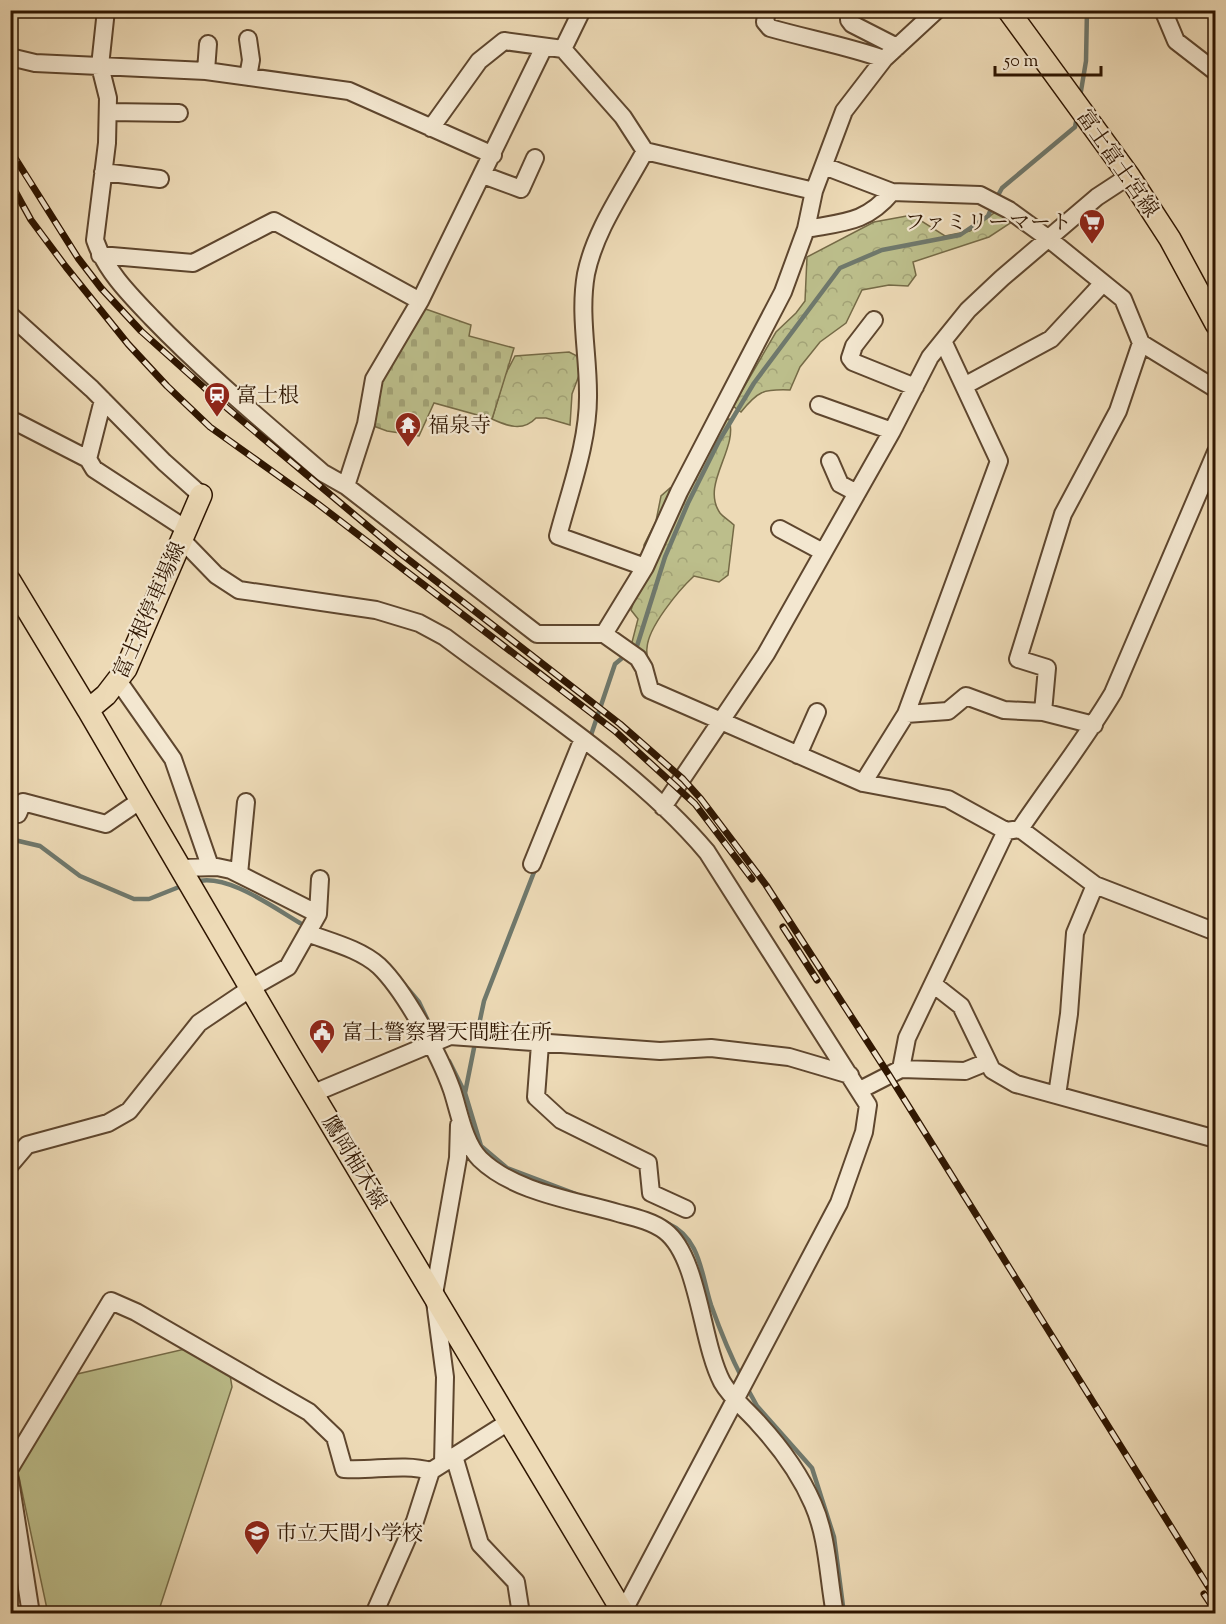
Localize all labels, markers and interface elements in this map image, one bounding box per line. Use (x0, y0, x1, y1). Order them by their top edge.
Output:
scale bar (995, 39, 1102, 77)
text: 50 m (1003, 49, 1039, 75)
street label: 富士富士宮線 (1068, 104, 1165, 224)
supermarket icon: ファミリーマート (1077, 207, 1107, 245)
place label: ファミリーマート (904, 209, 1072, 239)
station icon: 富士根 (202, 380, 232, 418)
place label: 富士根 (236, 382, 299, 412)
temple icon: 福泉寺 (393, 410, 423, 448)
place label: 福泉寺 (428, 412, 491, 442)
street label: 富士根停車場線 (107, 538, 194, 684)
public building icon: 富士警察署天間駐在所 (307, 1017, 337, 1055)
place label: 富士警察署天間駐在所 (342, 1019, 552, 1049)
street label: 鷹岡柚木線 (313, 1110, 393, 1216)
school or university icon: 市立天間小学校 (242, 1518, 272, 1556)
place label: 市立天間小学校 (276, 1520, 423, 1550)

